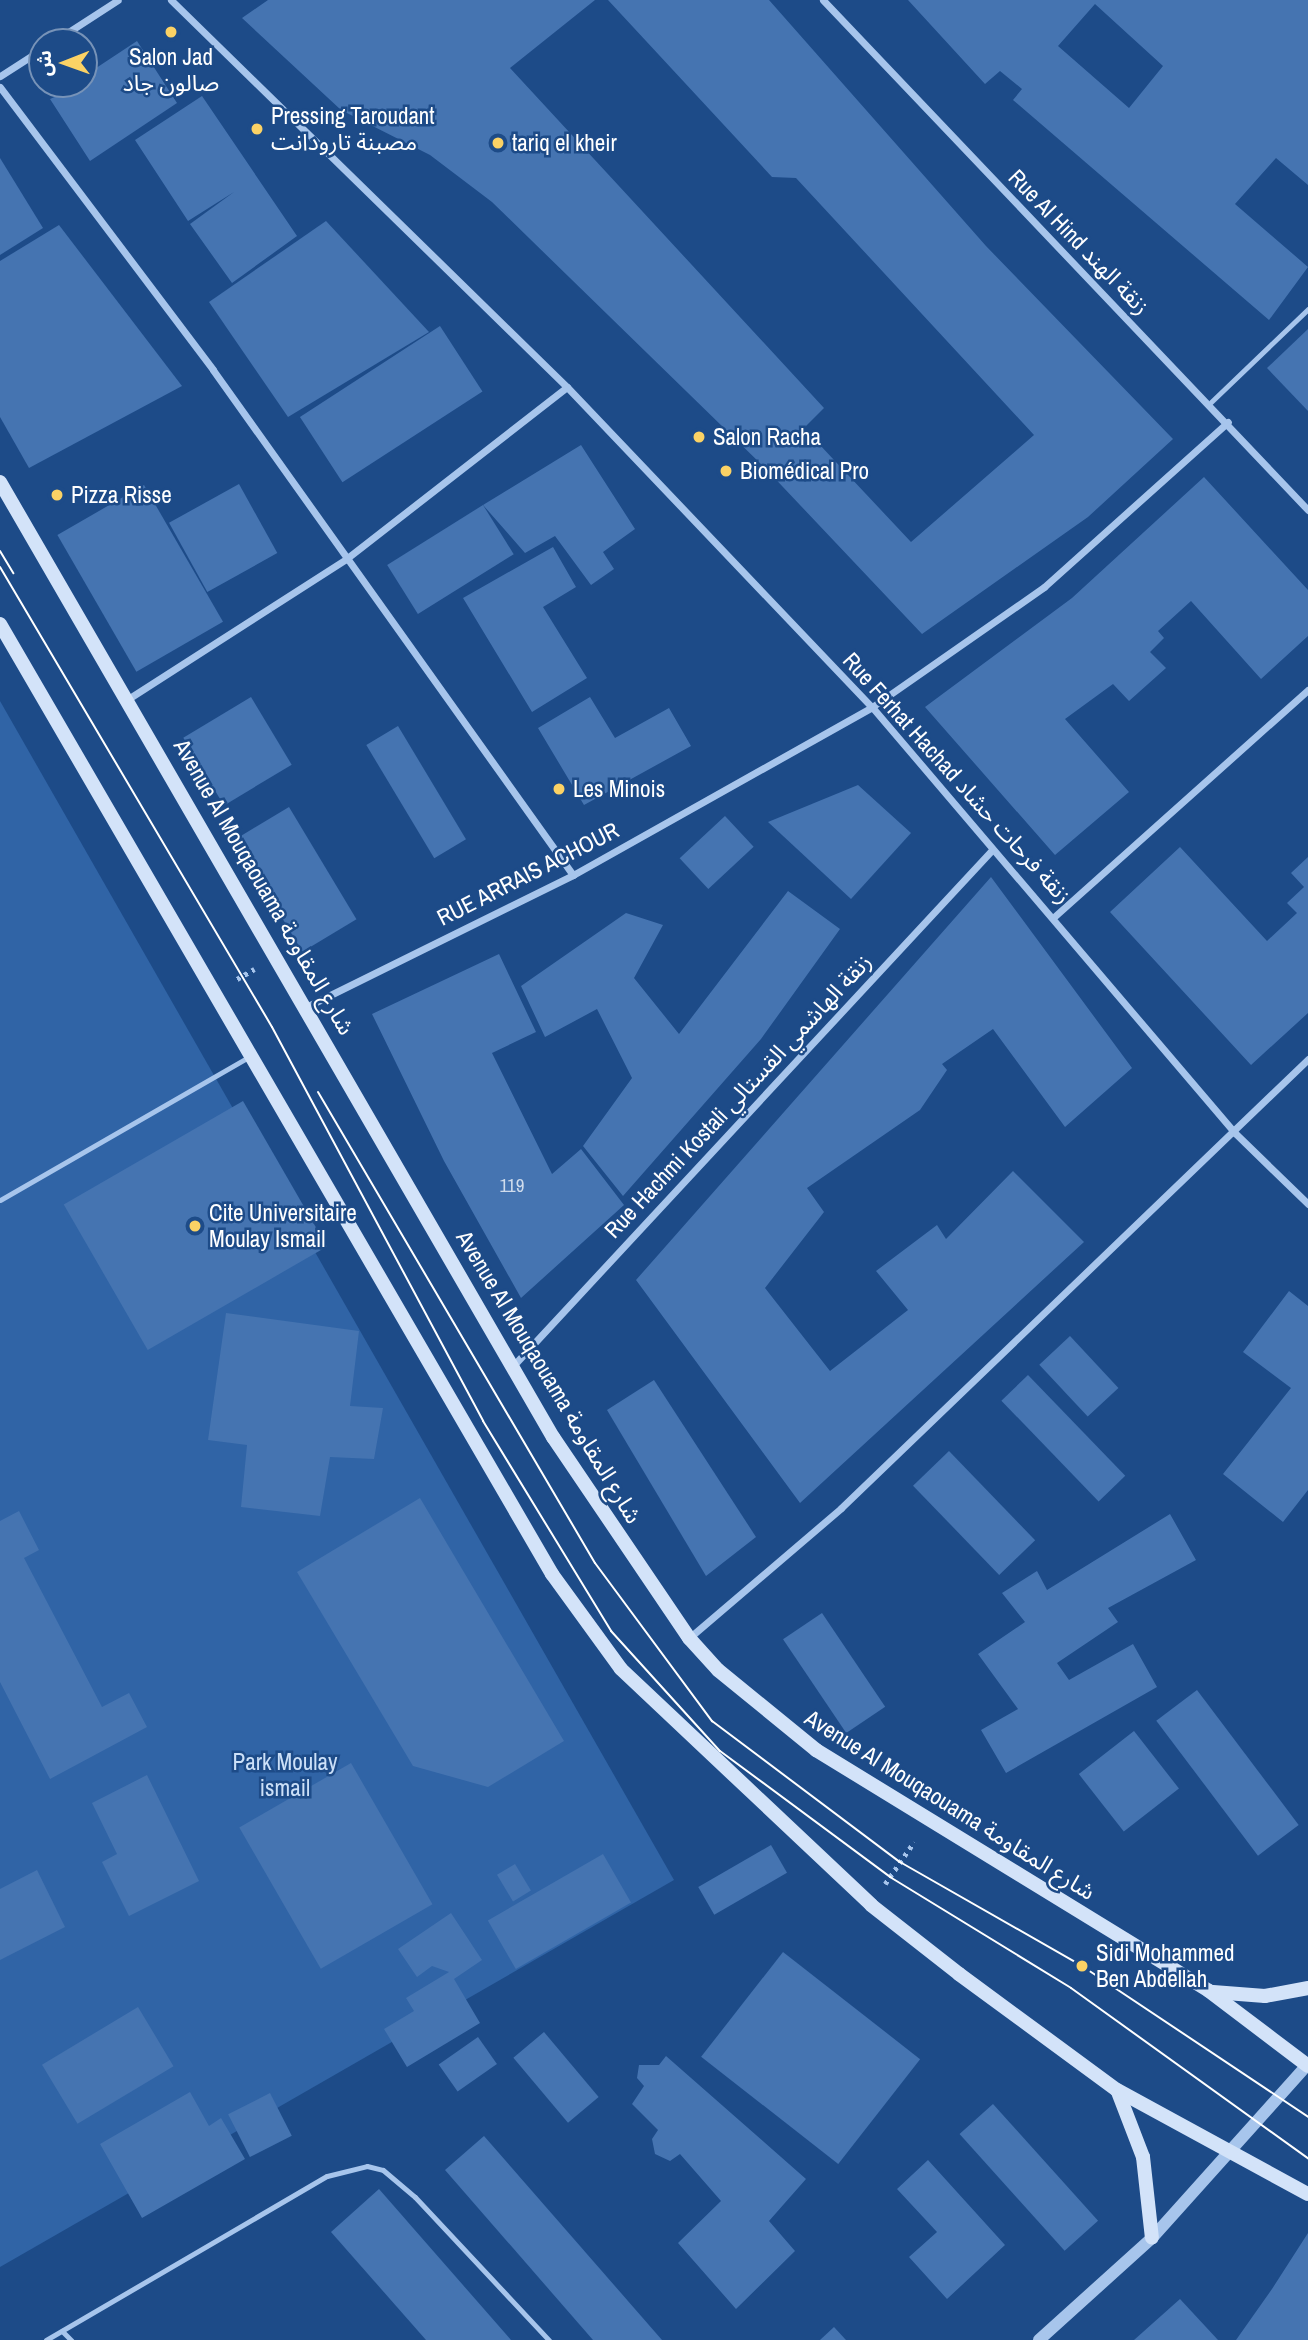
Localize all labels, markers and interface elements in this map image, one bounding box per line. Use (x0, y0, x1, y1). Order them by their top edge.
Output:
marker: Salon Jad صالون جاد (163, 24, 179, 40)
north arrow (28, 28, 98, 98)
place label: Salon Jad صالون جاد (123, 43, 219, 97)
text: ش (31, 50, 57, 77)
place label: Pressing Taroudant مصبنة تارودانت (271, 102, 435, 156)
marker: Pressing Taroudant مصبنة تارودانت (249, 121, 265, 137)
place label: tariq el kheir (512, 129, 617, 157)
marker: tariq el kheir (490, 135, 506, 151)
street label: Rue Al Hind زنقة الهند (1002, 163, 1156, 321)
place label: Salon Racha (713, 423, 821, 451)
marker: Salon Racha (691, 429, 707, 445)
place label: Biomédical Pro (740, 457, 869, 485)
marker: Biomédical Pro (718, 463, 734, 479)
place label: Pizza Risse (71, 481, 172, 509)
marker: Pizza Risse (49, 487, 65, 503)
street label: Rue Ferhat Hachad زنقة فرحات حشاد (837, 647, 1077, 909)
street label: Avenue Al Mouqaouama شارع المقاومة (168, 734, 360, 1040)
place label: Les Minois (573, 775, 665, 803)
marker: Les Minois (551, 781, 567, 797)
street label: RUE ARRAIS ACHOUR (432, 816, 624, 932)
street label: Rue Hachmi Kostali زنقة الهاشمي القستالي (599, 948, 877, 1244)
house number: 119 (500, 1175, 524, 1197)
place label: Cite Universitaire Moulay Ismail (209, 1199, 357, 1253)
marker: Cite Universitaire Moulay Ismail (187, 1218, 203, 1234)
street label: Avenue Al Mouqaouama شارع المقاومة (450, 1225, 648, 1529)
street label: Avenue Al Mouqaouama شارع المقاومة (799, 1704, 1101, 1906)
park label: Park Moulay ismail (233, 1748, 337, 1802)
place label: Sidi Mohammed Ben Abdellah (1096, 1939, 1234, 1993)
marker: Sidi Mohammed Ben Abdellah (1074, 1958, 1090, 1974)

